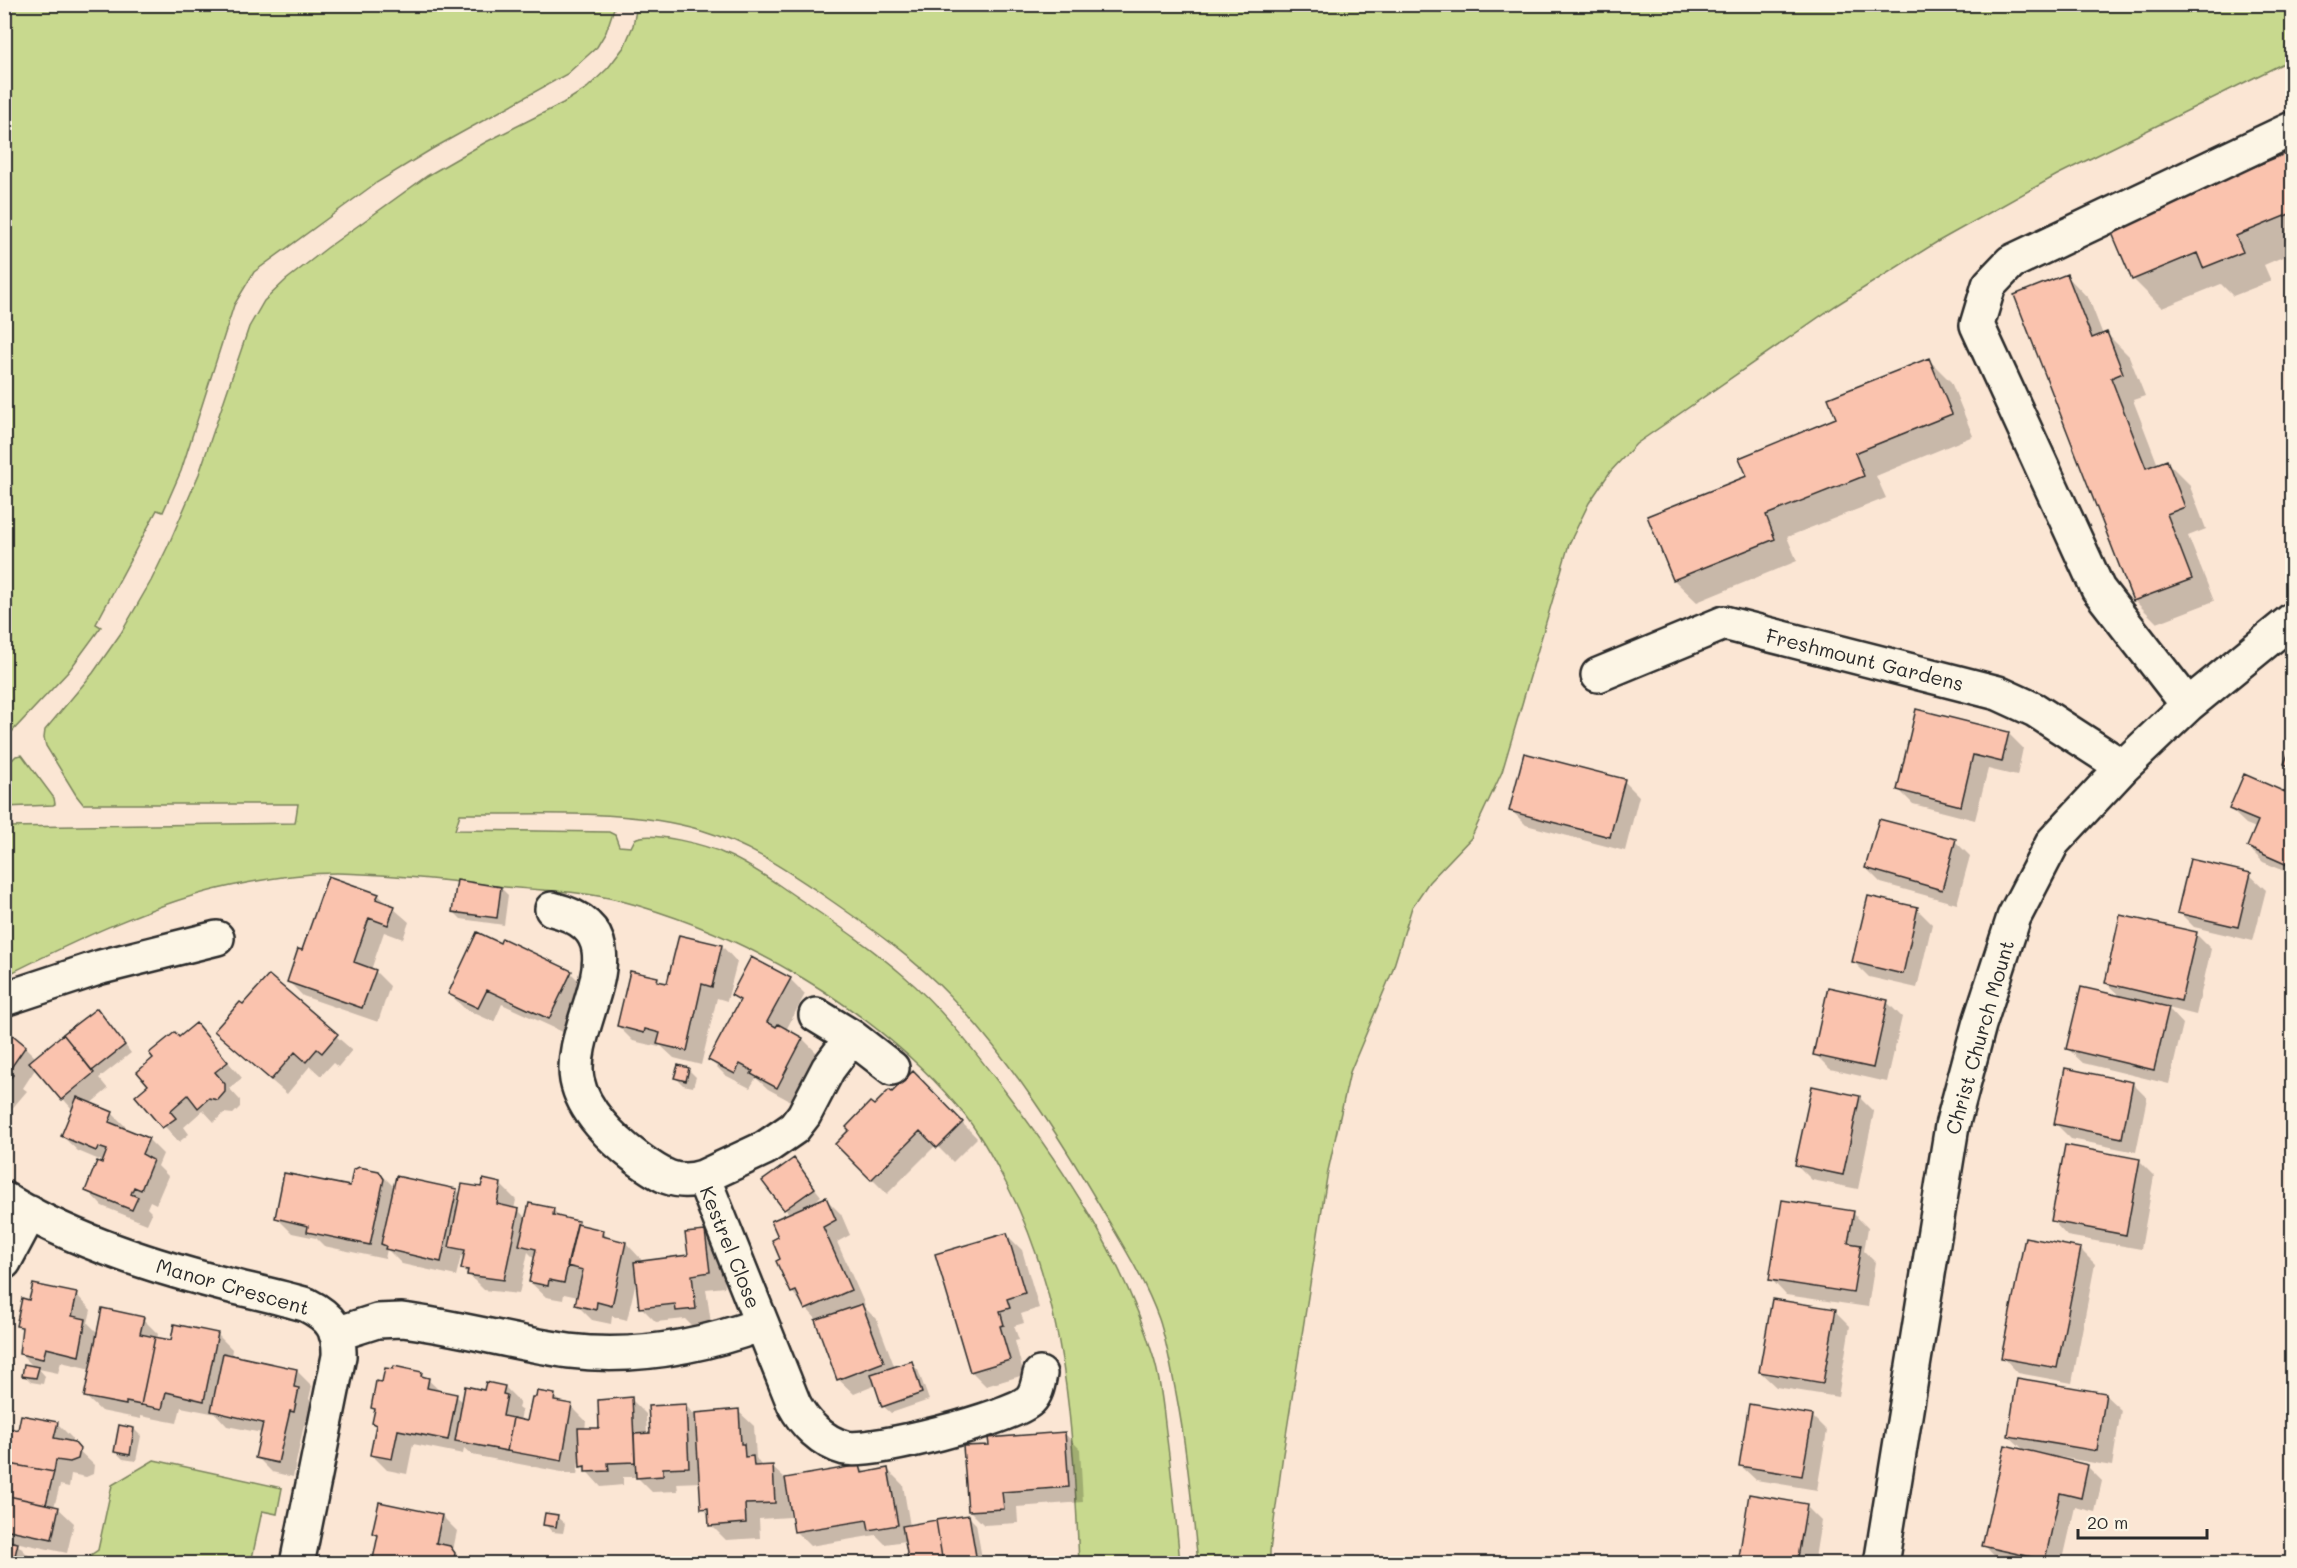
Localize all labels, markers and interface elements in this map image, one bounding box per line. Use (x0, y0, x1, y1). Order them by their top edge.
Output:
street label: Freshmount Gardens (1763, 622, 1967, 696)
street label: Christ Church Mount (1939, 937, 2019, 1137)
street label: Kestrel Close (695, 1182, 767, 1312)
street label: Manor Crescent (153, 1252, 313, 1320)
scale bar (2078, 1502, 2207, 1540)
text: 20 m (2087, 1510, 2128, 1534)

